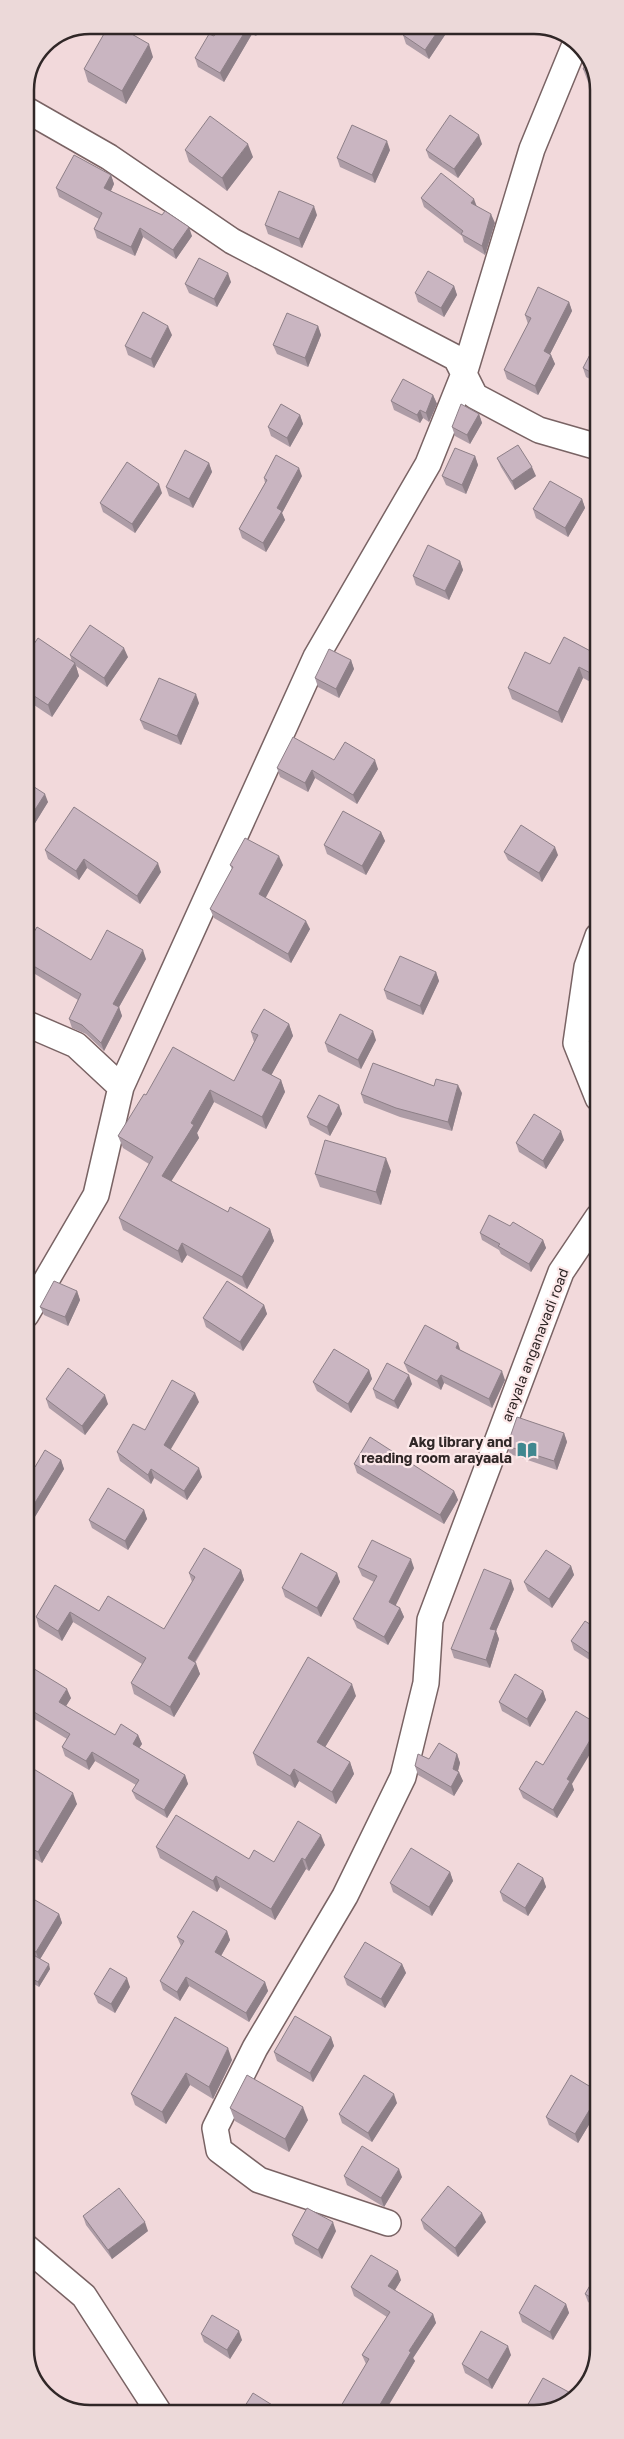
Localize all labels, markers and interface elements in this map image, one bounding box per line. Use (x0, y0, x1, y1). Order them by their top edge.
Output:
street label: arayala anganavadi road (497, 1266, 572, 1424)
place label: Akg library and reading room arayaala (361, 1433, 512, 1466)
library icon: Akg library and reading room arayaala (516, 1439, 538, 1461)

